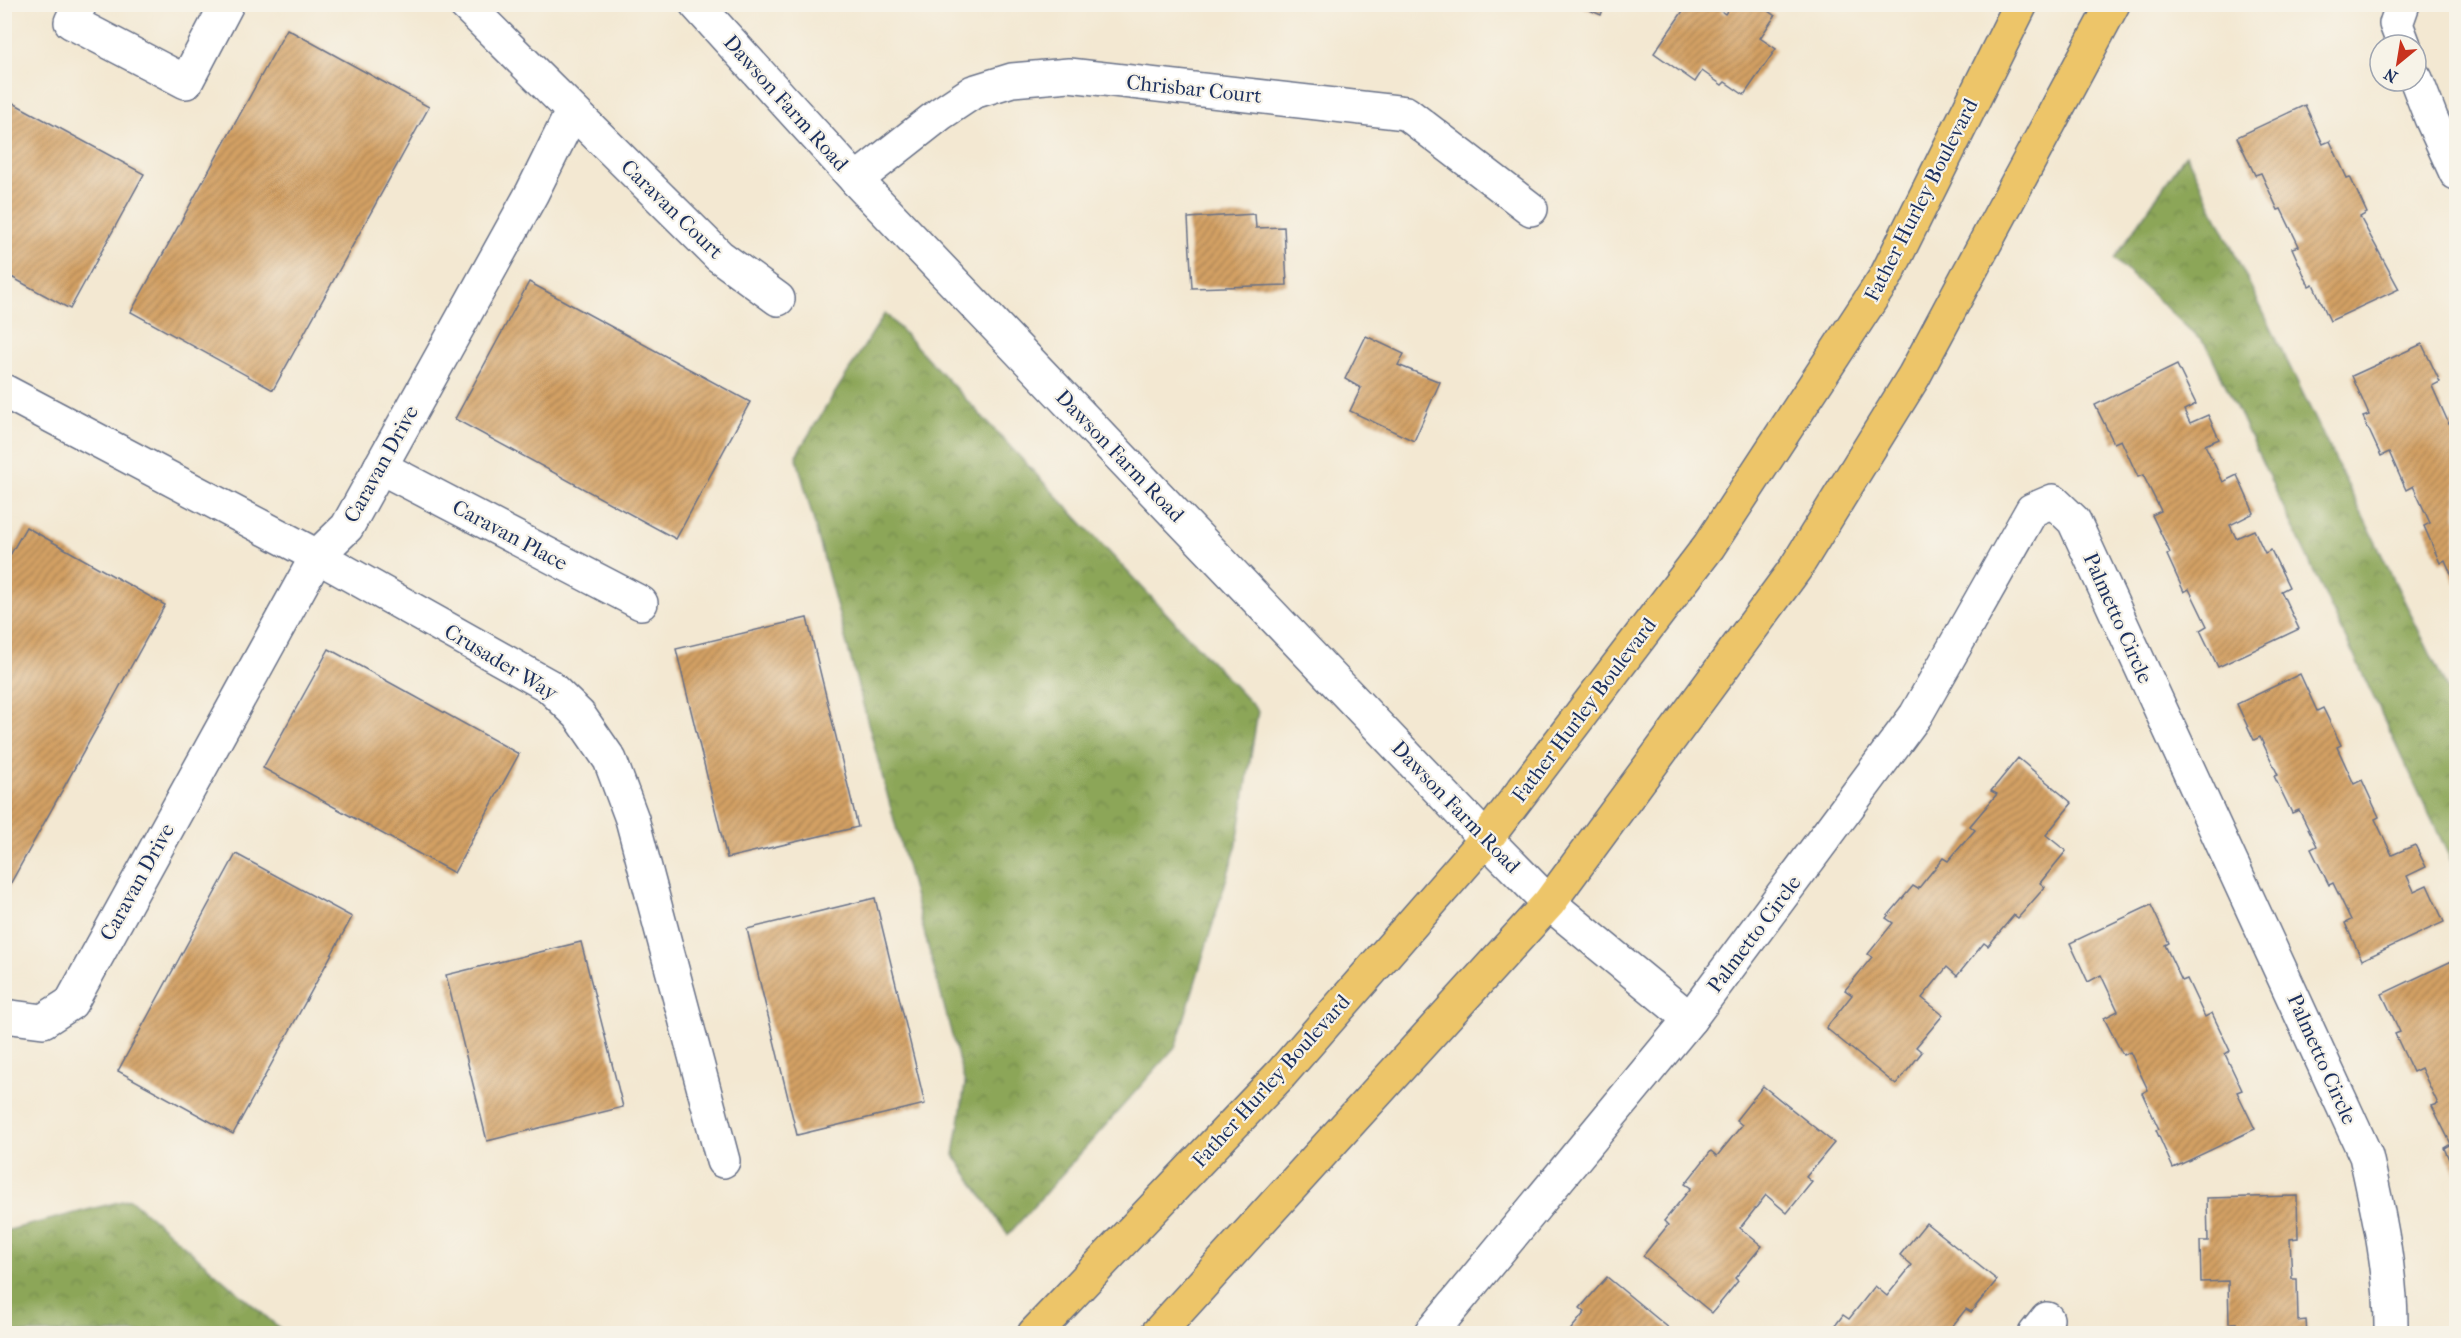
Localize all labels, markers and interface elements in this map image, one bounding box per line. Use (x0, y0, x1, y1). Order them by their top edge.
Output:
street label: Dawson Farm Road (719, 30, 854, 176)
north arrow (2368, 33, 2428, 93)
text: N (2380, 64, 2401, 87)
street label: Chrisbar Court (1125, 70, 1263, 108)
street label: Father Hurley Boulevard (1859, 94, 1983, 305)
street label: Caravan Court (616, 155, 728, 264)
street label: Dawson Farm Road (1051, 385, 1190, 527)
street label: Caravan Drive (339, 401, 423, 527)
street label: Caravan Place (448, 495, 572, 575)
street label: Palmetto Circle (2079, 549, 2157, 687)
street label: Father Hurley Boulevard (1507, 613, 1661, 807)
street label: Crusader Way (440, 619, 562, 706)
street label: Dawson Farm Road (1387, 736, 1526, 878)
street label: Caravan Drive (95, 819, 179, 945)
street label: Palmetto Circle (1702, 871, 1806, 997)
street label: Father Hurley Boulevard (1187, 989, 1355, 1172)
street label: Palmetto Circle (2283, 990, 2361, 1128)

